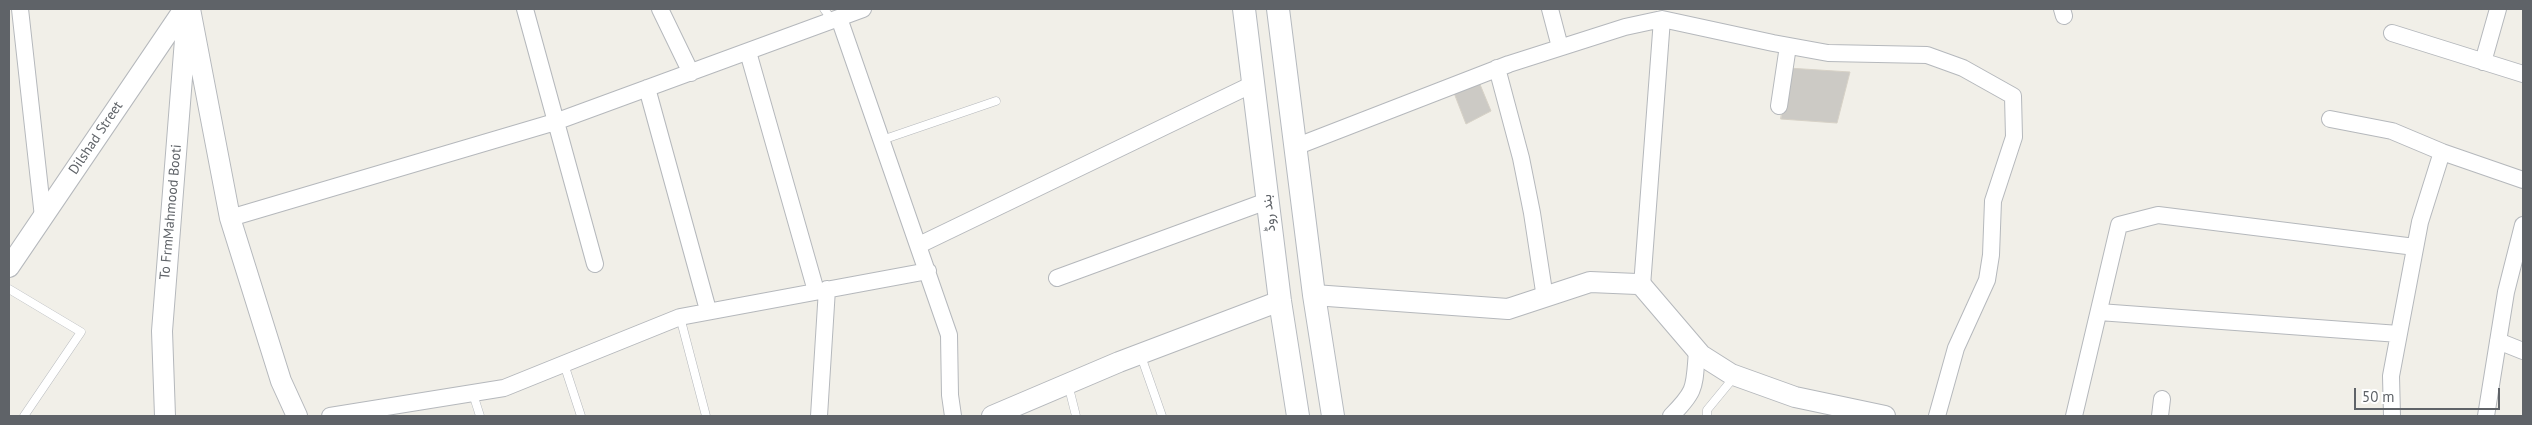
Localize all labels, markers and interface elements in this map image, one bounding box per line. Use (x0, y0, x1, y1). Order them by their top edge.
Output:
street label: Dilshad Street (65, 98, 127, 178)
street label: To FrmMahmood Booti (157, 144, 185, 280)
street label: بند روڈ (1258, 193, 1280, 233)
scale bar (2357, 378, 2503, 410)
text: 50 m (2362, 387, 2395, 406)

